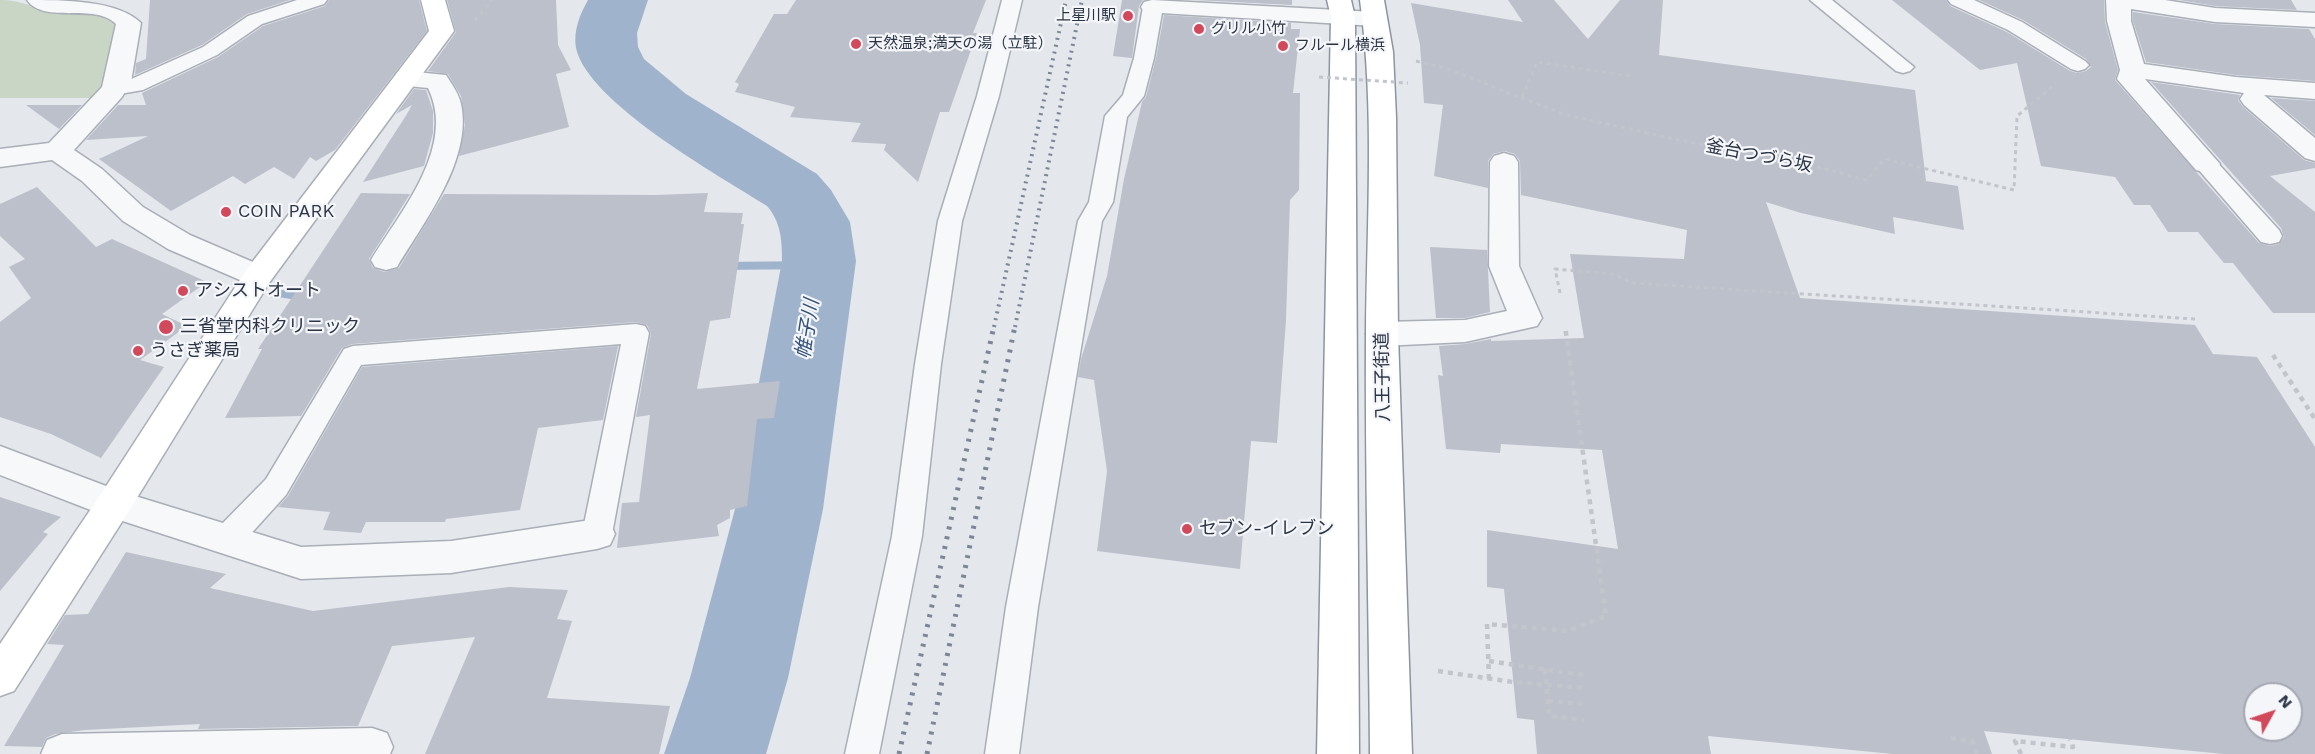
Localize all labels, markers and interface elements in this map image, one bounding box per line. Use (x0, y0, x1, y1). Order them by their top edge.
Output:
place label: 上星川駅 (1056, 7, 1116, 25)
marker: 上星川駅 (1121, 9, 1135, 23)
place label: グリル小竹 (1211, 20, 1286, 38)
marker: グリル小竹 (1192, 22, 1206, 36)
place label: 天然温泉;満天の湯（立駐） (868, 35, 1052, 53)
marker: 天然温泉;満天の湯（立駐） (849, 37, 863, 51)
place label: フルール横浜 (1295, 37, 1385, 55)
marker: フルール横浜 (1276, 39, 1290, 53)
street label: 釜台つづら坂 (1704, 135, 1814, 177)
place label: COIN PARK (238, 201, 334, 223)
marker: COIN PARK (219, 205, 233, 219)
place label: アシストオート (195, 280, 321, 302)
marker: アシストオート (176, 284, 190, 298)
water label: 帷子川 (791, 297, 825, 361)
place label: 三省堂内科クリニック (180, 316, 360, 338)
marker: 三省堂内科クリニック (157, 318, 175, 336)
street label: 八王子街道 (1371, 332, 1395, 422)
place label: うさぎ薬局 (150, 340, 240, 362)
marker: うさぎ薬局 (131, 344, 145, 358)
place label: セブン-イレブン (1199, 518, 1334, 540)
marker: セブン-イレブン (1180, 522, 1194, 536)
north arrow (2243, 682, 2303, 742)
text: N (2275, 691, 2297, 712)

